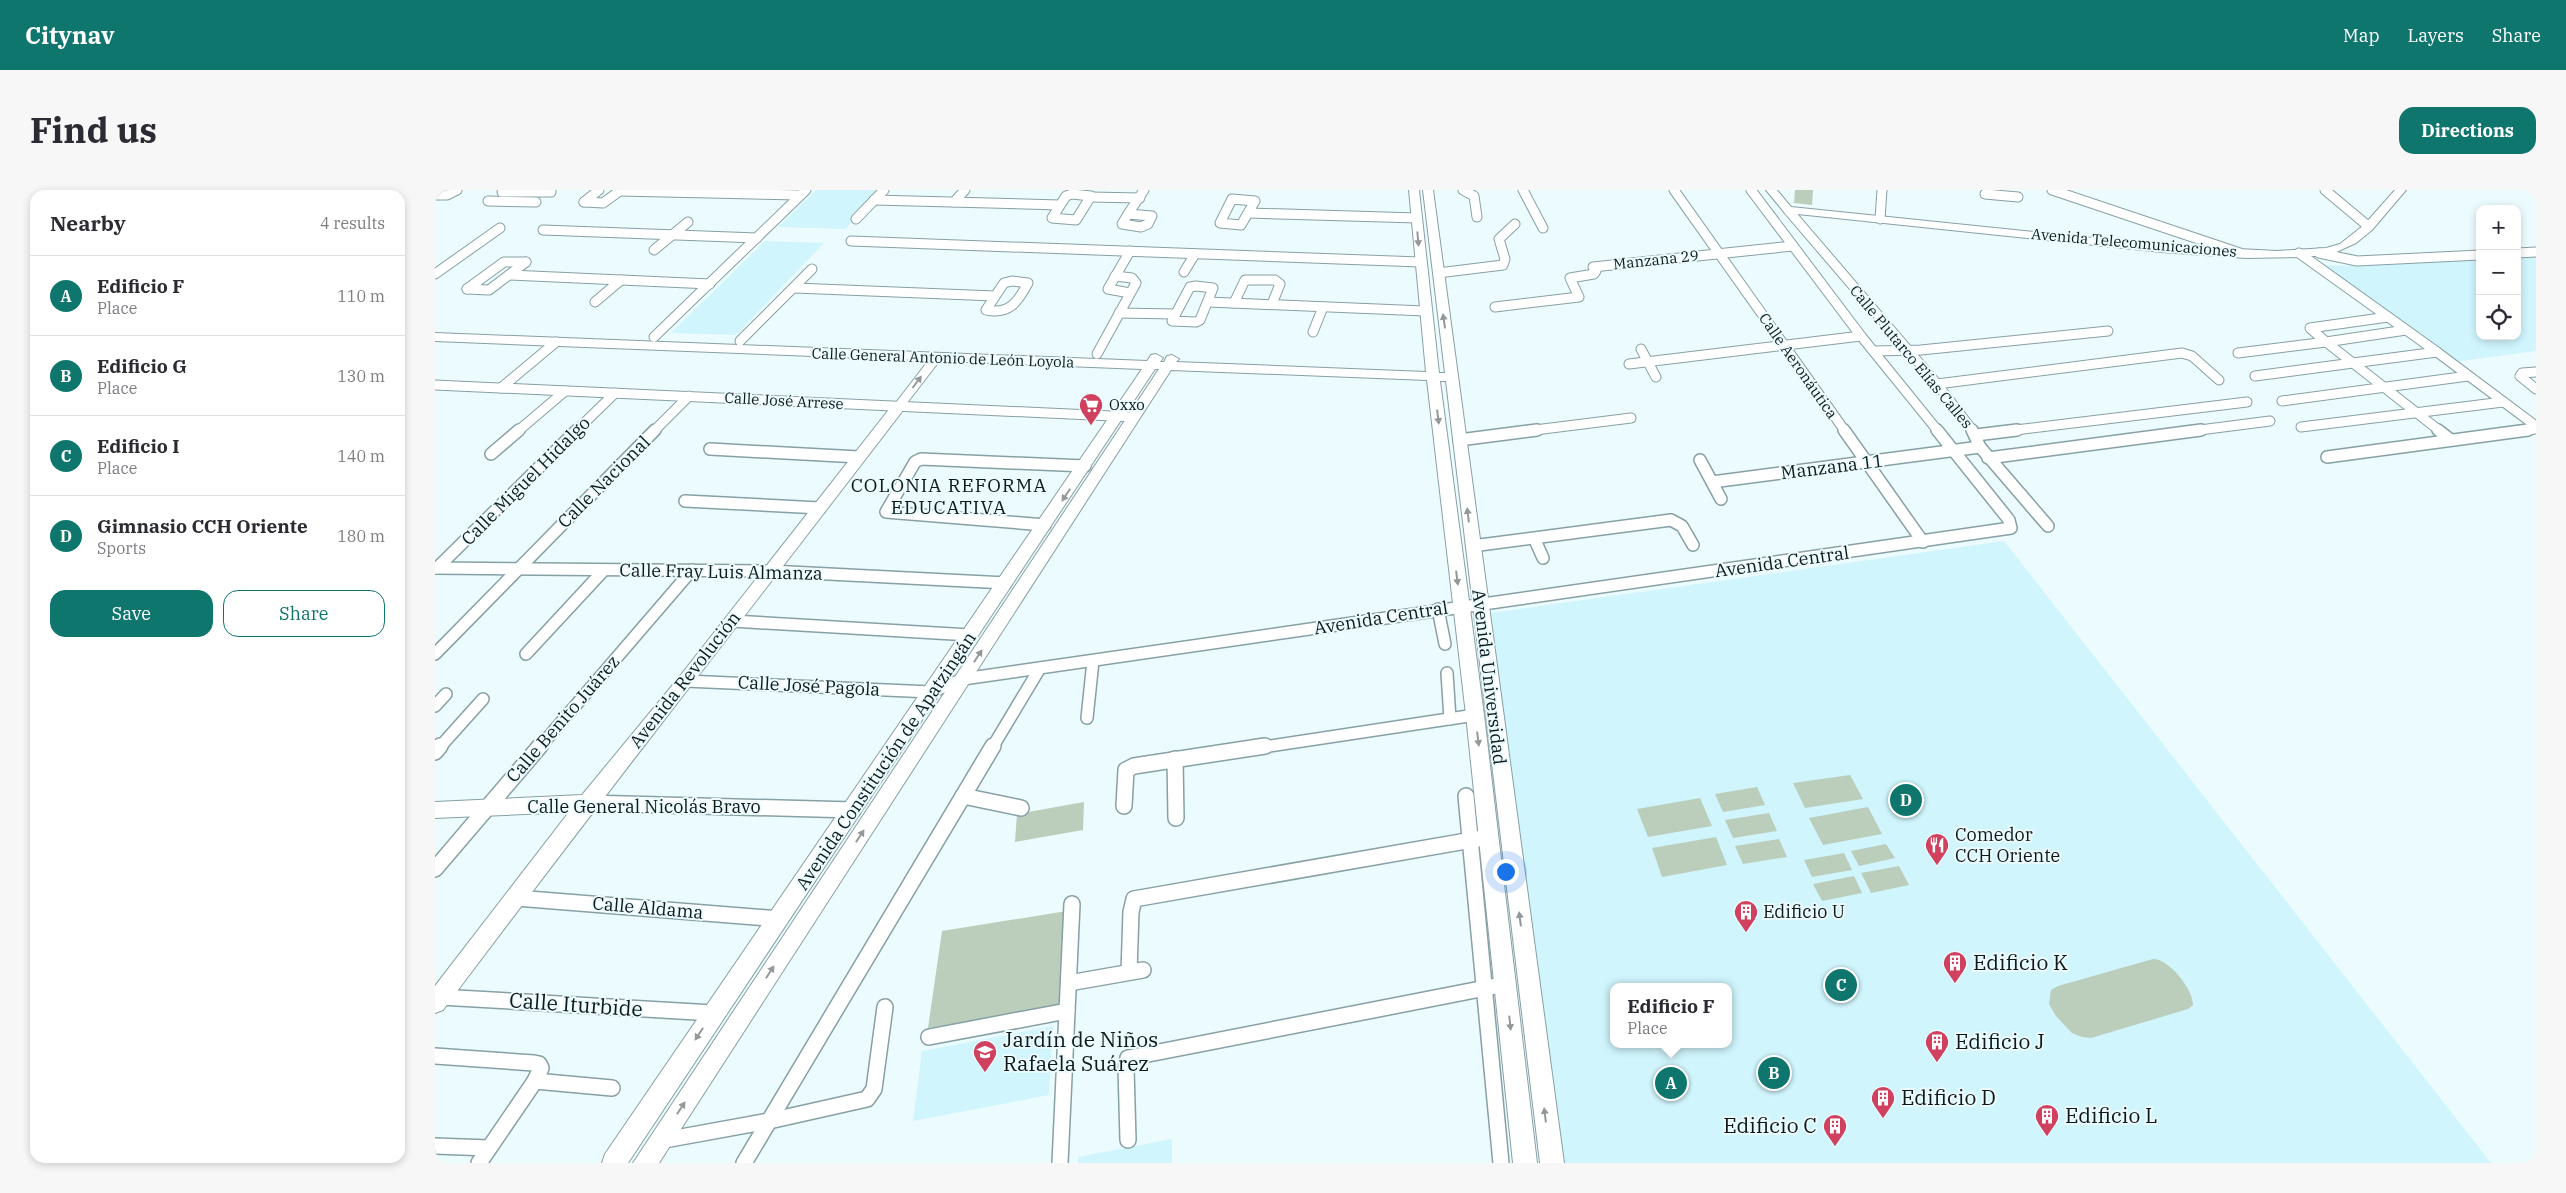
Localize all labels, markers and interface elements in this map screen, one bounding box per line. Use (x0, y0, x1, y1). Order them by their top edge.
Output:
text: Citynav (25, 19, 114, 51)
text: Map (2343, 24, 2380, 47)
text: Layers (2408, 24, 2464, 47)
text: Share (2492, 24, 2541, 47)
text: Find us (30, 107, 157, 153)
button: Directions (2399, 107, 2536, 154)
map controls (2476, 205, 2521, 340)
button: + (2476, 205, 2521, 250)
text: Nearby (50, 209, 126, 237)
text: 4 results (320, 213, 385, 233)
street label: Avenida Telecomunicaciones (2030, 224, 2238, 261)
one-way arrow (1415, 231, 1423, 247)
street label: Manzana 29 (1612, 246, 1700, 273)
button: − (2476, 250, 2521, 295)
text: Edificio F (97, 274, 184, 298)
street label: Calle Plutarco Elías Calles (1846, 281, 1977, 432)
text: A (60, 286, 72, 306)
text: 110 m (337, 286, 385, 306)
button: locate (2476, 295, 2521, 340)
text: Place (97, 298, 137, 318)
street label: Calle Aeronáutica (1755, 309, 1842, 422)
one-way arrow (1440, 312, 1448, 328)
street label: Calle General Antonio de León Loyola (811, 343, 1075, 372)
text: Edificio G (97, 354, 187, 378)
text: B (60, 366, 72, 386)
text: 130 m (337, 366, 385, 386)
one-way arrow (912, 376, 923, 389)
text: Place (97, 378, 137, 398)
street label: Calle José Arrese (724, 388, 844, 413)
supermarket icon: Oxxo (1078, 392, 1104, 426)
place label: Oxxo (1109, 395, 1145, 414)
one-way arrow (1434, 409, 1442, 425)
street label: Calle Miguel Hidalgo (456, 411, 595, 550)
street label: Calle Nacional (553, 431, 655, 533)
text: Edificio I (97, 434, 180, 458)
text: C (61, 446, 71, 466)
text: 140 m (337, 446, 385, 466)
street label: Manzana 11 (1779, 449, 1885, 484)
text: Place (97, 458, 137, 478)
district label: COLONIA REFORMA EDUCATIVA (851, 473, 1047, 519)
one-way arrow (1061, 488, 1071, 501)
one-way arrow (1464, 506, 1472, 522)
text: Gimnasio CCH Oriente (97, 514, 308, 538)
text: D (60, 526, 72, 546)
text: 180 m (337, 526, 385, 546)
text: Sports (97, 538, 146, 558)
street label: Avenida Central (1713, 541, 1851, 582)
street label: Calle Fray Luis Almanza (619, 558, 823, 585)
one-way arrow (1453, 571, 1461, 587)
street label: Avenida Universidad (1467, 588, 1512, 766)
button: Save (50, 590, 213, 637)
button: Share (223, 590, 385, 637)
street label: Avenida Central (1312, 596, 1450, 639)
street label: Avenida Revolución (624, 607, 745, 753)
street label: Avenida Constitución de Apatzingán (790, 627, 981, 894)
street label: Calle Benito Juárez (501, 650, 624, 787)
one-way arrow (973, 650, 983, 663)
street label: Calle José Pagola (737, 670, 881, 701)
one-way arrow (1474, 732, 1482, 748)
pin: D (1890, 781, 1922, 819)
street label: Calle General Nicolás Bravo (527, 795, 761, 818)
place label: Comedor CCH Oriente (1955, 823, 2060, 867)
one-way arrow (855, 829, 864, 843)
restaurant icon: Comedor CCH Oriente (1924, 832, 1950, 866)
your location (1493, 859, 1519, 885)
street label: Calle Aldama (592, 891, 705, 924)
building icon: Edificio U (1733, 899, 1759, 933)
place label: Edificio U (1763, 900, 1845, 923)
one-way arrow (1516, 910, 1524, 926)
place label: Edificio K (1973, 948, 2068, 976)
building icon: Edificio K (1942, 950, 1968, 984)
one-way arrow (766, 965, 775, 979)
pin: C (1825, 966, 1857, 1004)
popup (1610, 983, 1732, 1048)
street label: Calle Iturbide (508, 985, 644, 1023)
text: Edificio F (1627, 994, 1715, 1018)
one-way arrow (1506, 1015, 1514, 1031)
text: Place (1627, 1018, 1668, 1038)
place label: Jardín de Niños Rafaela Suárez (1003, 1025, 1158, 1077)
place label: Edificio J (1955, 1027, 2045, 1055)
one-way arrow (694, 1028, 704, 1041)
building icon: Edificio J (1924, 1029, 1950, 1063)
school or university icon: Jardín de Niños Rafaela Suárez (972, 1039, 998, 1073)
pin: B (1758, 1054, 1790, 1092)
pin: A (1655, 1064, 1687, 1102)
place label: Edificio D (1901, 1083, 1996, 1111)
building icon: Edificio D (1870, 1085, 1896, 1119)
one-way arrow (676, 1101, 686, 1114)
place label: Edificio L (2065, 1101, 2158, 1129)
building icon: Edificio L (2034, 1103, 2060, 1137)
one-way arrow (1541, 1106, 1549, 1122)
place label: Edificio C (1723, 1111, 1817, 1139)
building icon: Edificio C (1822, 1113, 1848, 1147)

